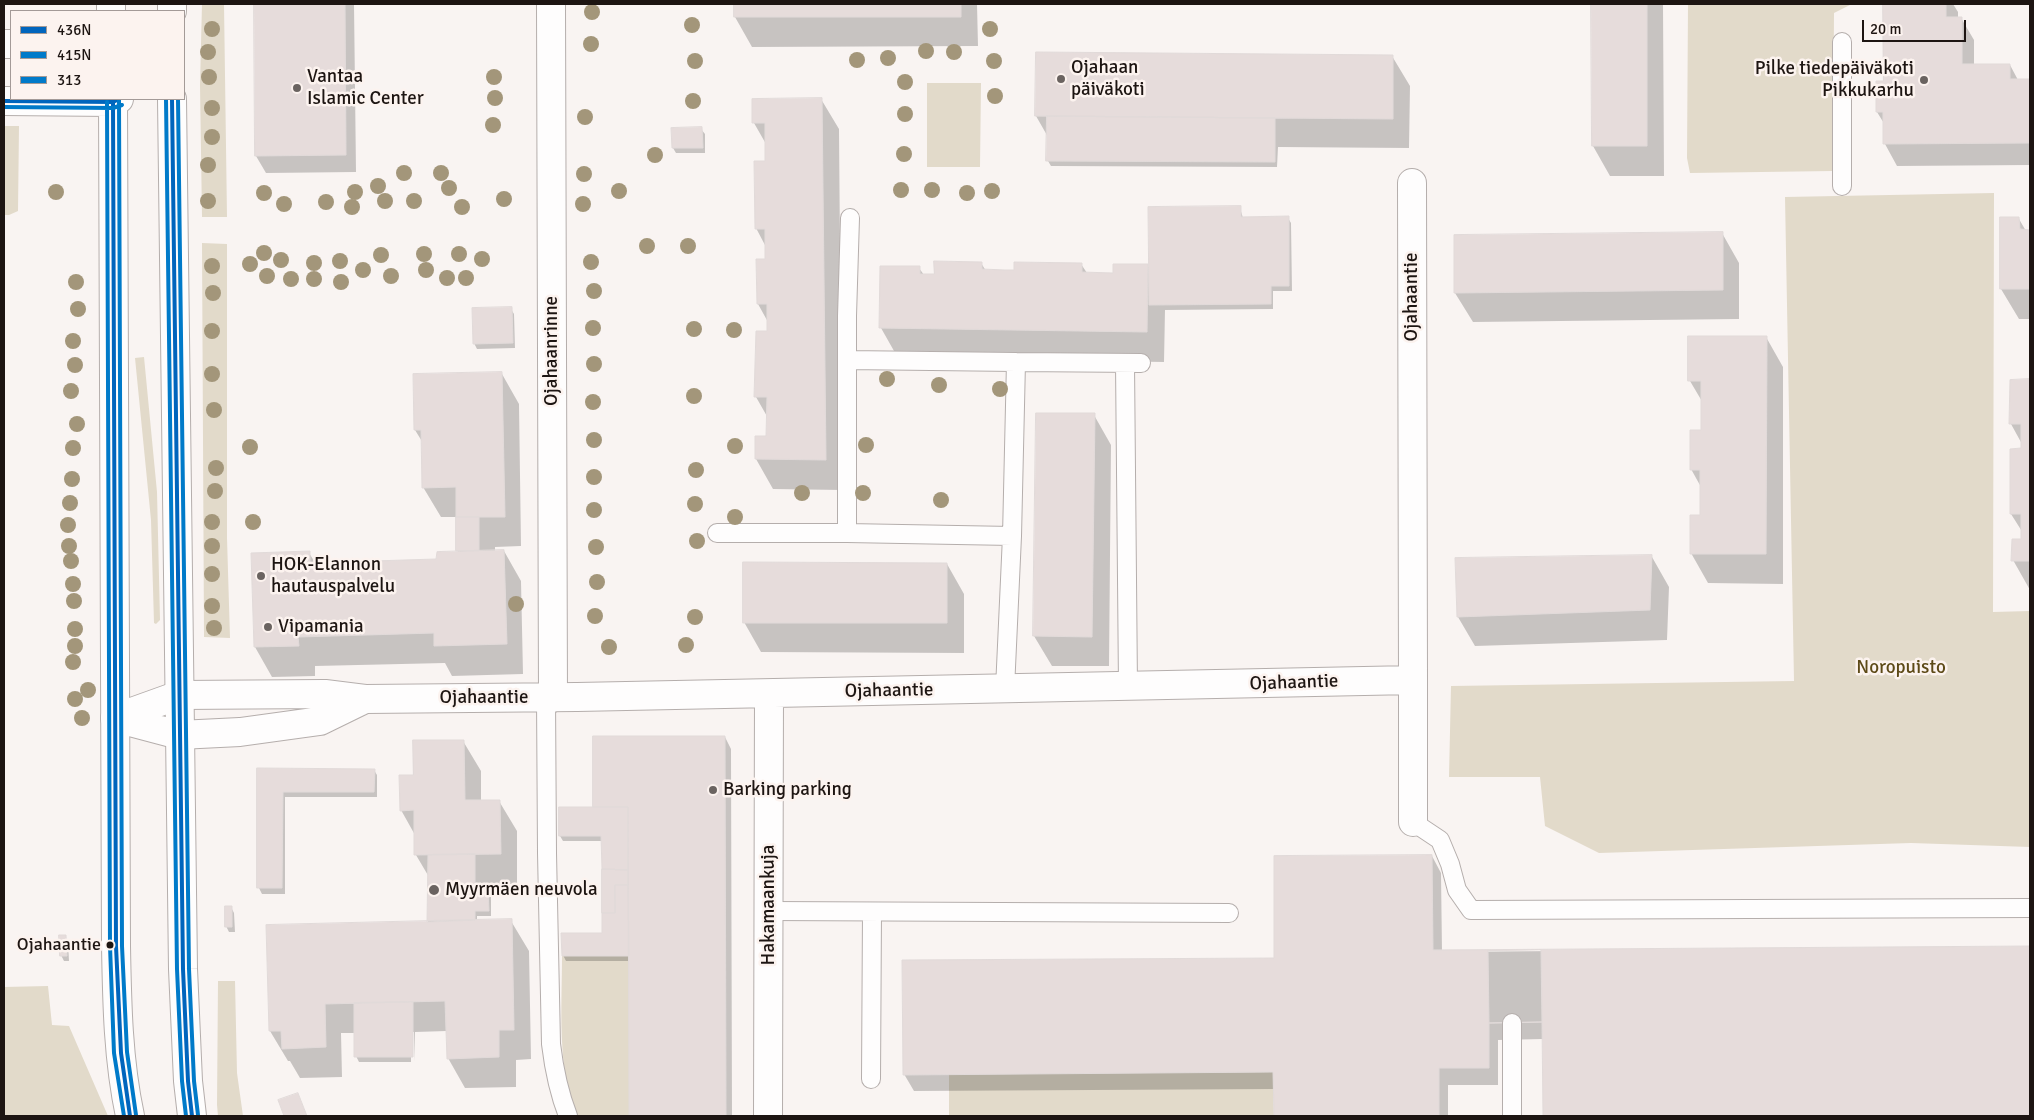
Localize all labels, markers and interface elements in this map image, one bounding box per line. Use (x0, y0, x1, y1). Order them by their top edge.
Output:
legend (10, 10, 185, 100)
scale bar (1864, 10, 1968, 42)
text: 20 m (1870, 20, 1901, 38)
text: 436N (57, 21, 92, 39)
text: 415N (57, 46, 92, 64)
place label: Ojahaan päiväkoti (1071, 57, 1145, 101)
place label: Pilke tiedepäiväkoti Pikkukarhu (1755, 58, 1914, 102)
place label: Vantaa Islamic Center (307, 66, 424, 110)
text: 313 (57, 71, 81, 89)
marker: Ojahaan päiväkoti (1055, 73, 1067, 85)
marker: Pilke tiedepäiväkoti Pikkukarhu (1918, 74, 1930, 86)
marker: Vantaa Islamic Center (291, 82, 303, 94)
street label: Ojahaantie (1401, 253, 1423, 341)
street label: Ojahaanrinne (541, 296, 563, 406)
place label: HOK-Elannon hautauspalvelu (271, 554, 395, 598)
marker: HOK-Elannon hautauspalvelu (255, 570, 267, 582)
place label: Vipamania (278, 616, 364, 638)
marker: Vipamania (262, 621, 274, 633)
park label: Noropuisto (1856, 657, 1946, 679)
street label: Ojahaantie (1249, 670, 1339, 696)
street label: Ojahaantie (844, 679, 934, 703)
street label: Ojahaantie (440, 687, 528, 709)
place label: Barking parking (723, 779, 852, 801)
marker: Barking parking (707, 784, 719, 796)
street label: Hakamaankuja (758, 845, 780, 965)
place label: Myyrmäen neuvola (445, 879, 598, 901)
marker: Myyrmäen neuvola (427, 883, 441, 897)
place label: Ojahaantie (17, 934, 101, 956)
marker: Ojahaantie (105, 940, 115, 950)

